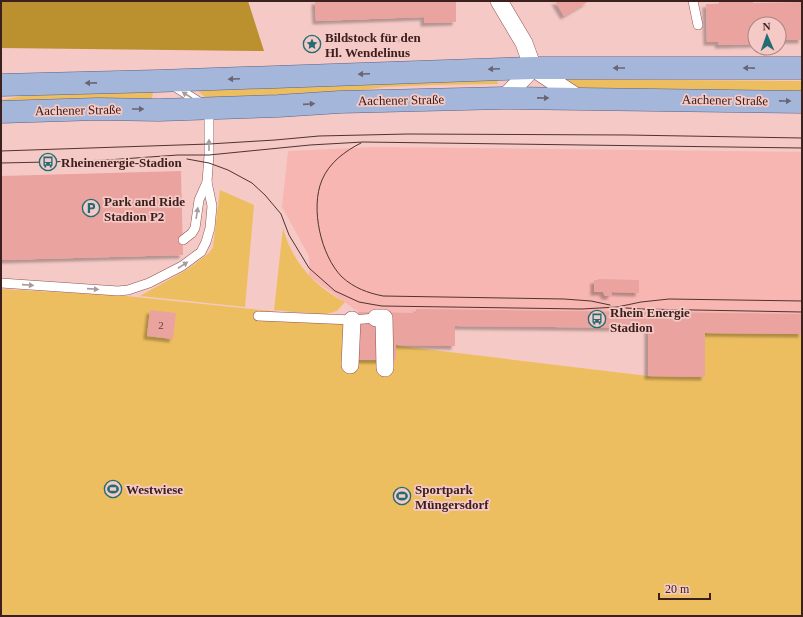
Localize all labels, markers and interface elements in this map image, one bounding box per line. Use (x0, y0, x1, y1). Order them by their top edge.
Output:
north arrow (747, 16, 787, 56)
text: N (762, 20, 771, 32)
place label: Bildstock für den Hl. Wendelinus (325, 30, 422, 60)
place icon: Bildstock für den Hl. Wendelinus (302, 34, 322, 54)
one-way arrow (612, 65, 625, 71)
one-way arrow (742, 65, 755, 71)
one-way arrow (488, 66, 500, 73)
one-way arrow (357, 71, 370, 77)
one-way arrow (228, 75, 240, 82)
one-way arrow (84, 80, 97, 86)
one-way arrow (181, 91, 193, 98)
street label: Aachener Straße (358, 92, 444, 108)
street label: Aachener Straße (682, 92, 768, 108)
one-way arrow (537, 95, 550, 101)
one-way arrow (779, 98, 792, 104)
one-way arrow (303, 100, 315, 107)
street label: Aachener Straße (35, 102, 121, 118)
one-way arrow (132, 106, 145, 112)
one-way arrow (206, 138, 212, 151)
bus stop icon: Rheinenergie-Stadion (38, 152, 58, 172)
place label: Rheinenergie-Stadion (61, 155, 182, 170)
place label: Park and Ride Stadion P2 (104, 194, 185, 224)
parking icon: Park and Ride Stadion P2 (81, 198, 101, 218)
one-way arrow (194, 207, 200, 219)
one-way arrow (178, 261, 189, 269)
one-way arrow (21, 281, 34, 288)
one-way arrow (87, 286, 100, 292)
place label: Rhein Energie Stadion (610, 305, 690, 335)
bus stop icon: Rhein Energie Stadion (587, 309, 607, 329)
house number: 2 (158, 319, 164, 331)
sports icon: Westwiese (103, 479, 123, 499)
place label: Westwiese (126, 482, 183, 497)
place label: Sportpark Müngersdorf (415, 482, 489, 512)
sports icon: Sportpark Müngersdorf (392, 486, 412, 506)
scale bar (659, 575, 710, 601)
text: 20 m (665, 582, 690, 596)

